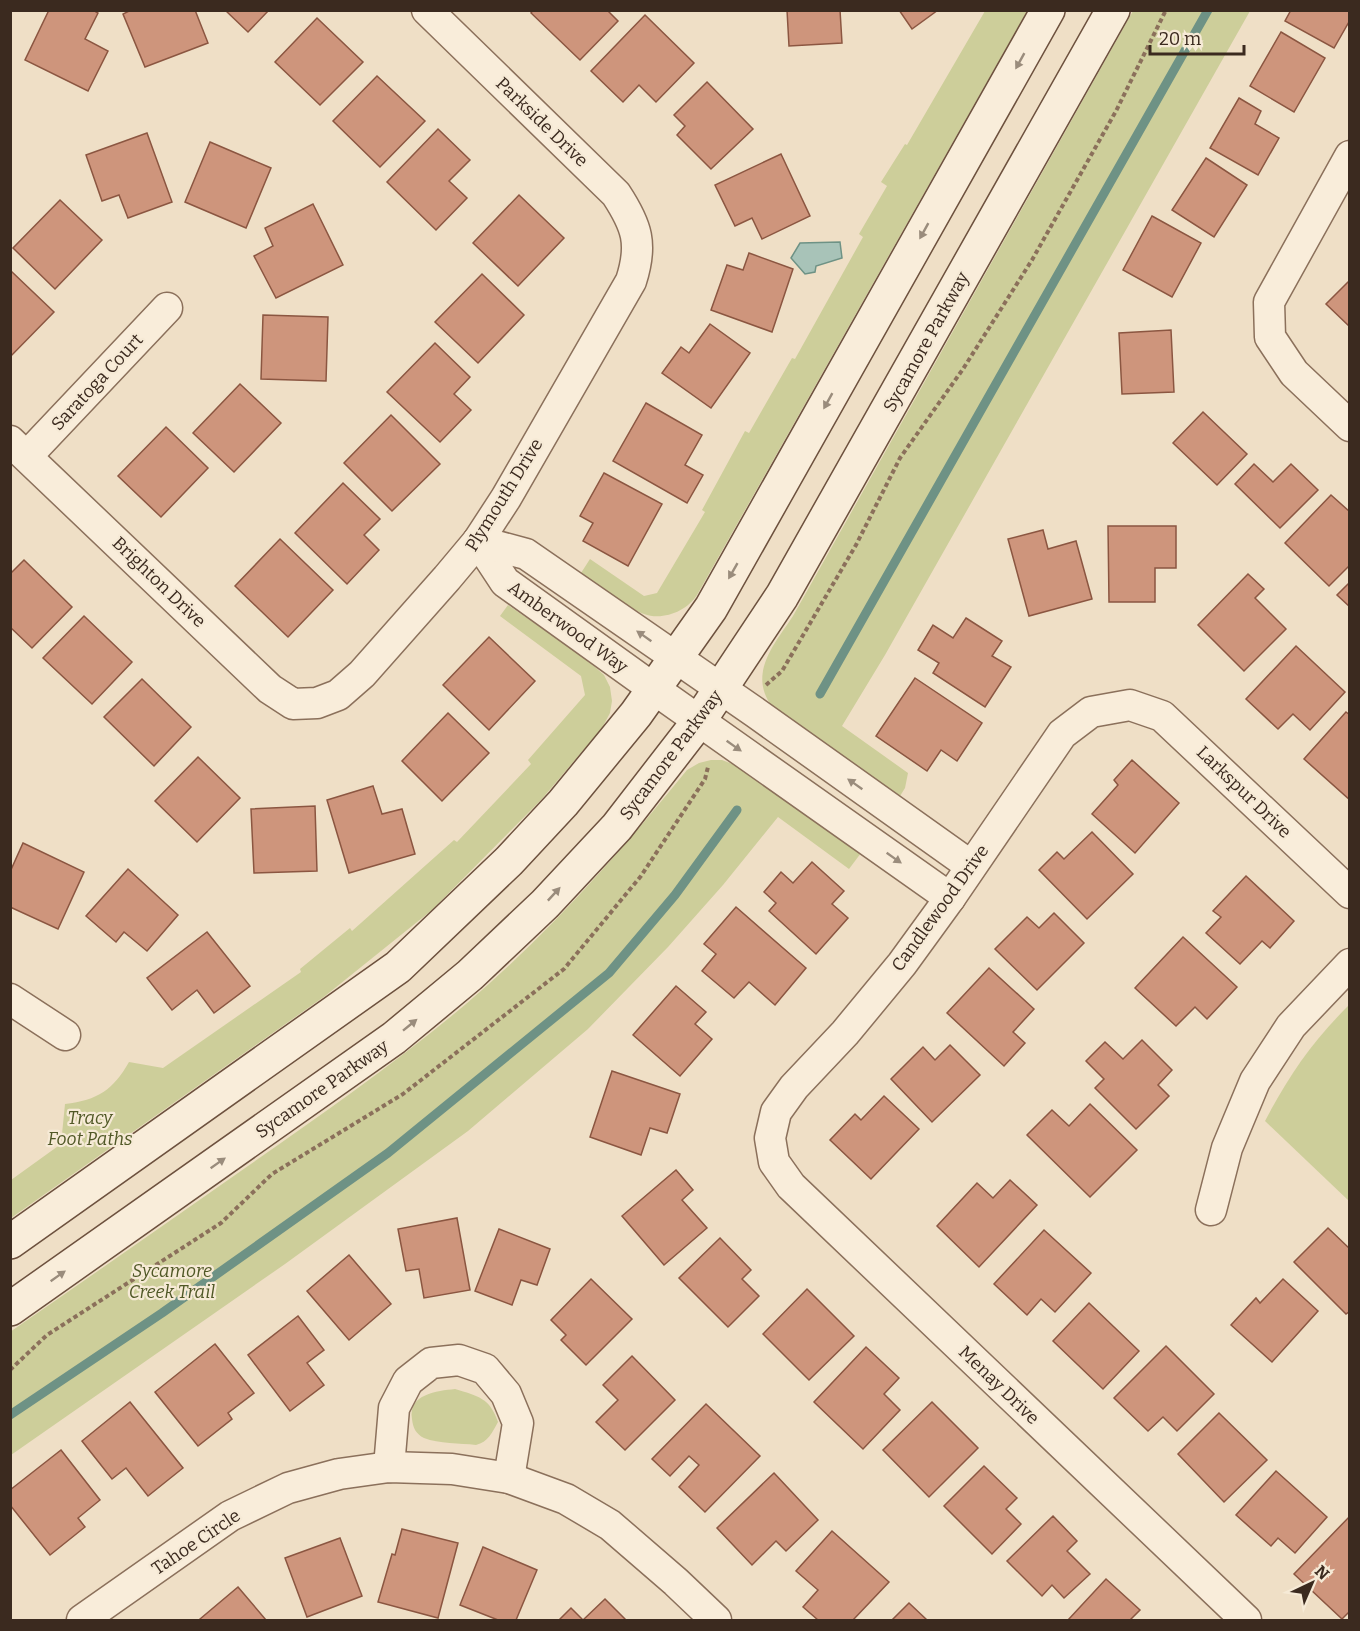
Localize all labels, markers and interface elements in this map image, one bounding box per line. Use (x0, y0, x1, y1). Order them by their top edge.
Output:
scale bar (1150, 18, 1244, 56)
text: 20 m (1159, 28, 1201, 50)
one-way arrow (1015, 53, 1025, 70)
street label: Parkside Drive (491, 72, 593, 172)
one-way arrow (919, 223, 929, 240)
street label: Sycamore Parkway (878, 268, 974, 416)
street label: Saratoga Court (47, 329, 148, 435)
one-way arrow (824, 393, 834, 410)
street label: Plymouth Drive (460, 434, 548, 556)
street label: Brighton Drive (108, 532, 210, 632)
one-way arrow (728, 563, 738, 580)
street label: Amberwood Way (504, 576, 633, 678)
one-way arrow (636, 630, 652, 642)
street label: Sycamore Parkway (615, 685, 727, 824)
one-way arrow (726, 740, 742, 752)
street label: Larkspur Drive (1192, 741, 1296, 843)
one-way arrow (848, 778, 863, 790)
street label: Candlewood Drive (887, 840, 993, 976)
one-way arrow (885, 852, 901, 864)
one-way arrow (547, 887, 561, 901)
one-way arrow (402, 1018, 418, 1031)
street label: Sycamore Parkway (251, 1035, 393, 1143)
park label: Tracy Foot Paths (47, 1107, 133, 1150)
one-way arrow (209, 1157, 225, 1169)
park label: Sycamore Creek Trail (129, 1260, 215, 1303)
one-way arrow (50, 1270, 66, 1282)
street label: Menay Drive (954, 1341, 1044, 1429)
street label: Tahoe Circle (147, 1504, 245, 1580)
north arrow (1282, 1553, 1342, 1613)
text: N (1311, 1561, 1333, 1584)

